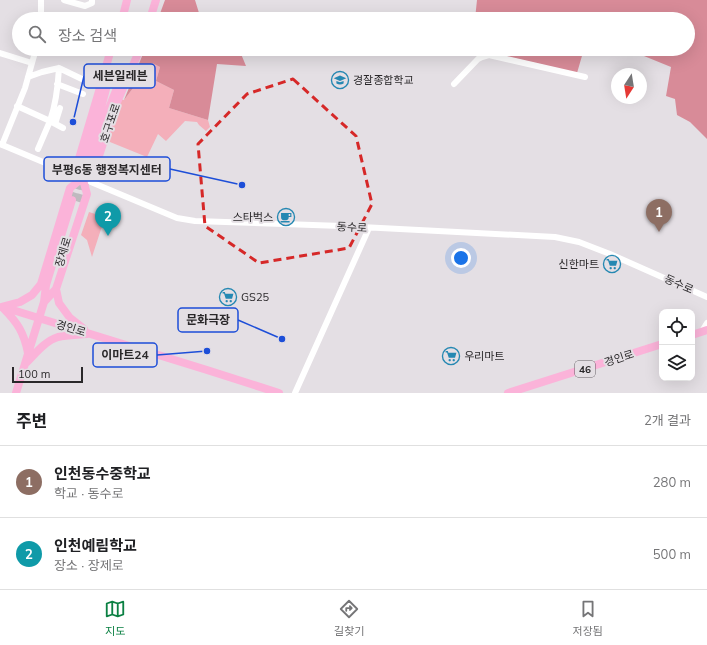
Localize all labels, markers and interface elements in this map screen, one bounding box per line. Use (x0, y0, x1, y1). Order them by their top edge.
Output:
search box (12, 12, 695, 56)
icon: search (26, 23, 48, 45)
text: 장소 검색 (58, 26, 117, 45)
callout: 세븐일레븐 (84, 64, 155, 88)
text: 세븐일레븐 (92, 68, 148, 83)
north arrow (611, 68, 647, 104)
school or university icon: 경잘종합학교 (330, 70, 350, 90)
place label: 경잘종합학교 (353, 73, 414, 87)
street label: 호구포로 (97, 102, 123, 144)
callout: 부평6동 행정복지센터 (44, 157, 170, 181)
text: 부평6동 행정복지센터 (52, 162, 162, 177)
pin: 1 (646, 199, 672, 232)
pin: 2 (95, 203, 121, 236)
cafe icon: 스타벅스 (276, 207, 296, 227)
place label: 스타벅스 (233, 210, 273, 224)
street label: 동수로 (336, 219, 368, 235)
street label: 장제로 (52, 235, 74, 269)
your location (451, 248, 471, 268)
supermarket icon: 신한마트 (602, 254, 622, 274)
place label: 신한마트 (559, 257, 599, 271)
street label: 동수로 (662, 271, 696, 297)
supermarket icon: GS25 (218, 287, 238, 307)
place label: GS25 (241, 290, 269, 304)
callout: 문화극장 (178, 308, 238, 332)
map controls (659, 309, 695, 381)
button: locate (659, 309, 695, 345)
text: 문화극장 (186, 312, 230, 327)
street label: 경인로 (54, 317, 88, 339)
callout: 이마트24 (93, 343, 157, 367)
button: layers (659, 345, 695, 381)
supermarket icon: 우리마트 (441, 346, 461, 366)
text: 이마트24 (101, 347, 149, 362)
street label: 경인로 (602, 347, 636, 369)
place label: 우리마트 (464, 349, 504, 363)
road number: 46 (575, 361, 595, 377)
scale bar (12, 365, 83, 384)
text: 100 m (18, 367, 50, 381)
text: 주변 (16, 410, 47, 431)
text: 2개 결과 (644, 412, 691, 428)
text: 인천동수중학교 (54, 464, 151, 483)
text: 1 (25, 474, 33, 490)
text: 280 m (653, 474, 691, 490)
text: 학교 · 동수로 (54, 485, 124, 501)
text: 인천예림학교 (54, 536, 137, 555)
text: 2 (25, 546, 33, 562)
text: 500 m (653, 546, 691, 562)
text: 장소 · 장제로 (54, 557, 124, 573)
tab: 지도 (104, 598, 126, 638)
tab: 길찾기 (334, 598, 364, 638)
tab: 저장됨 (573, 598, 603, 638)

